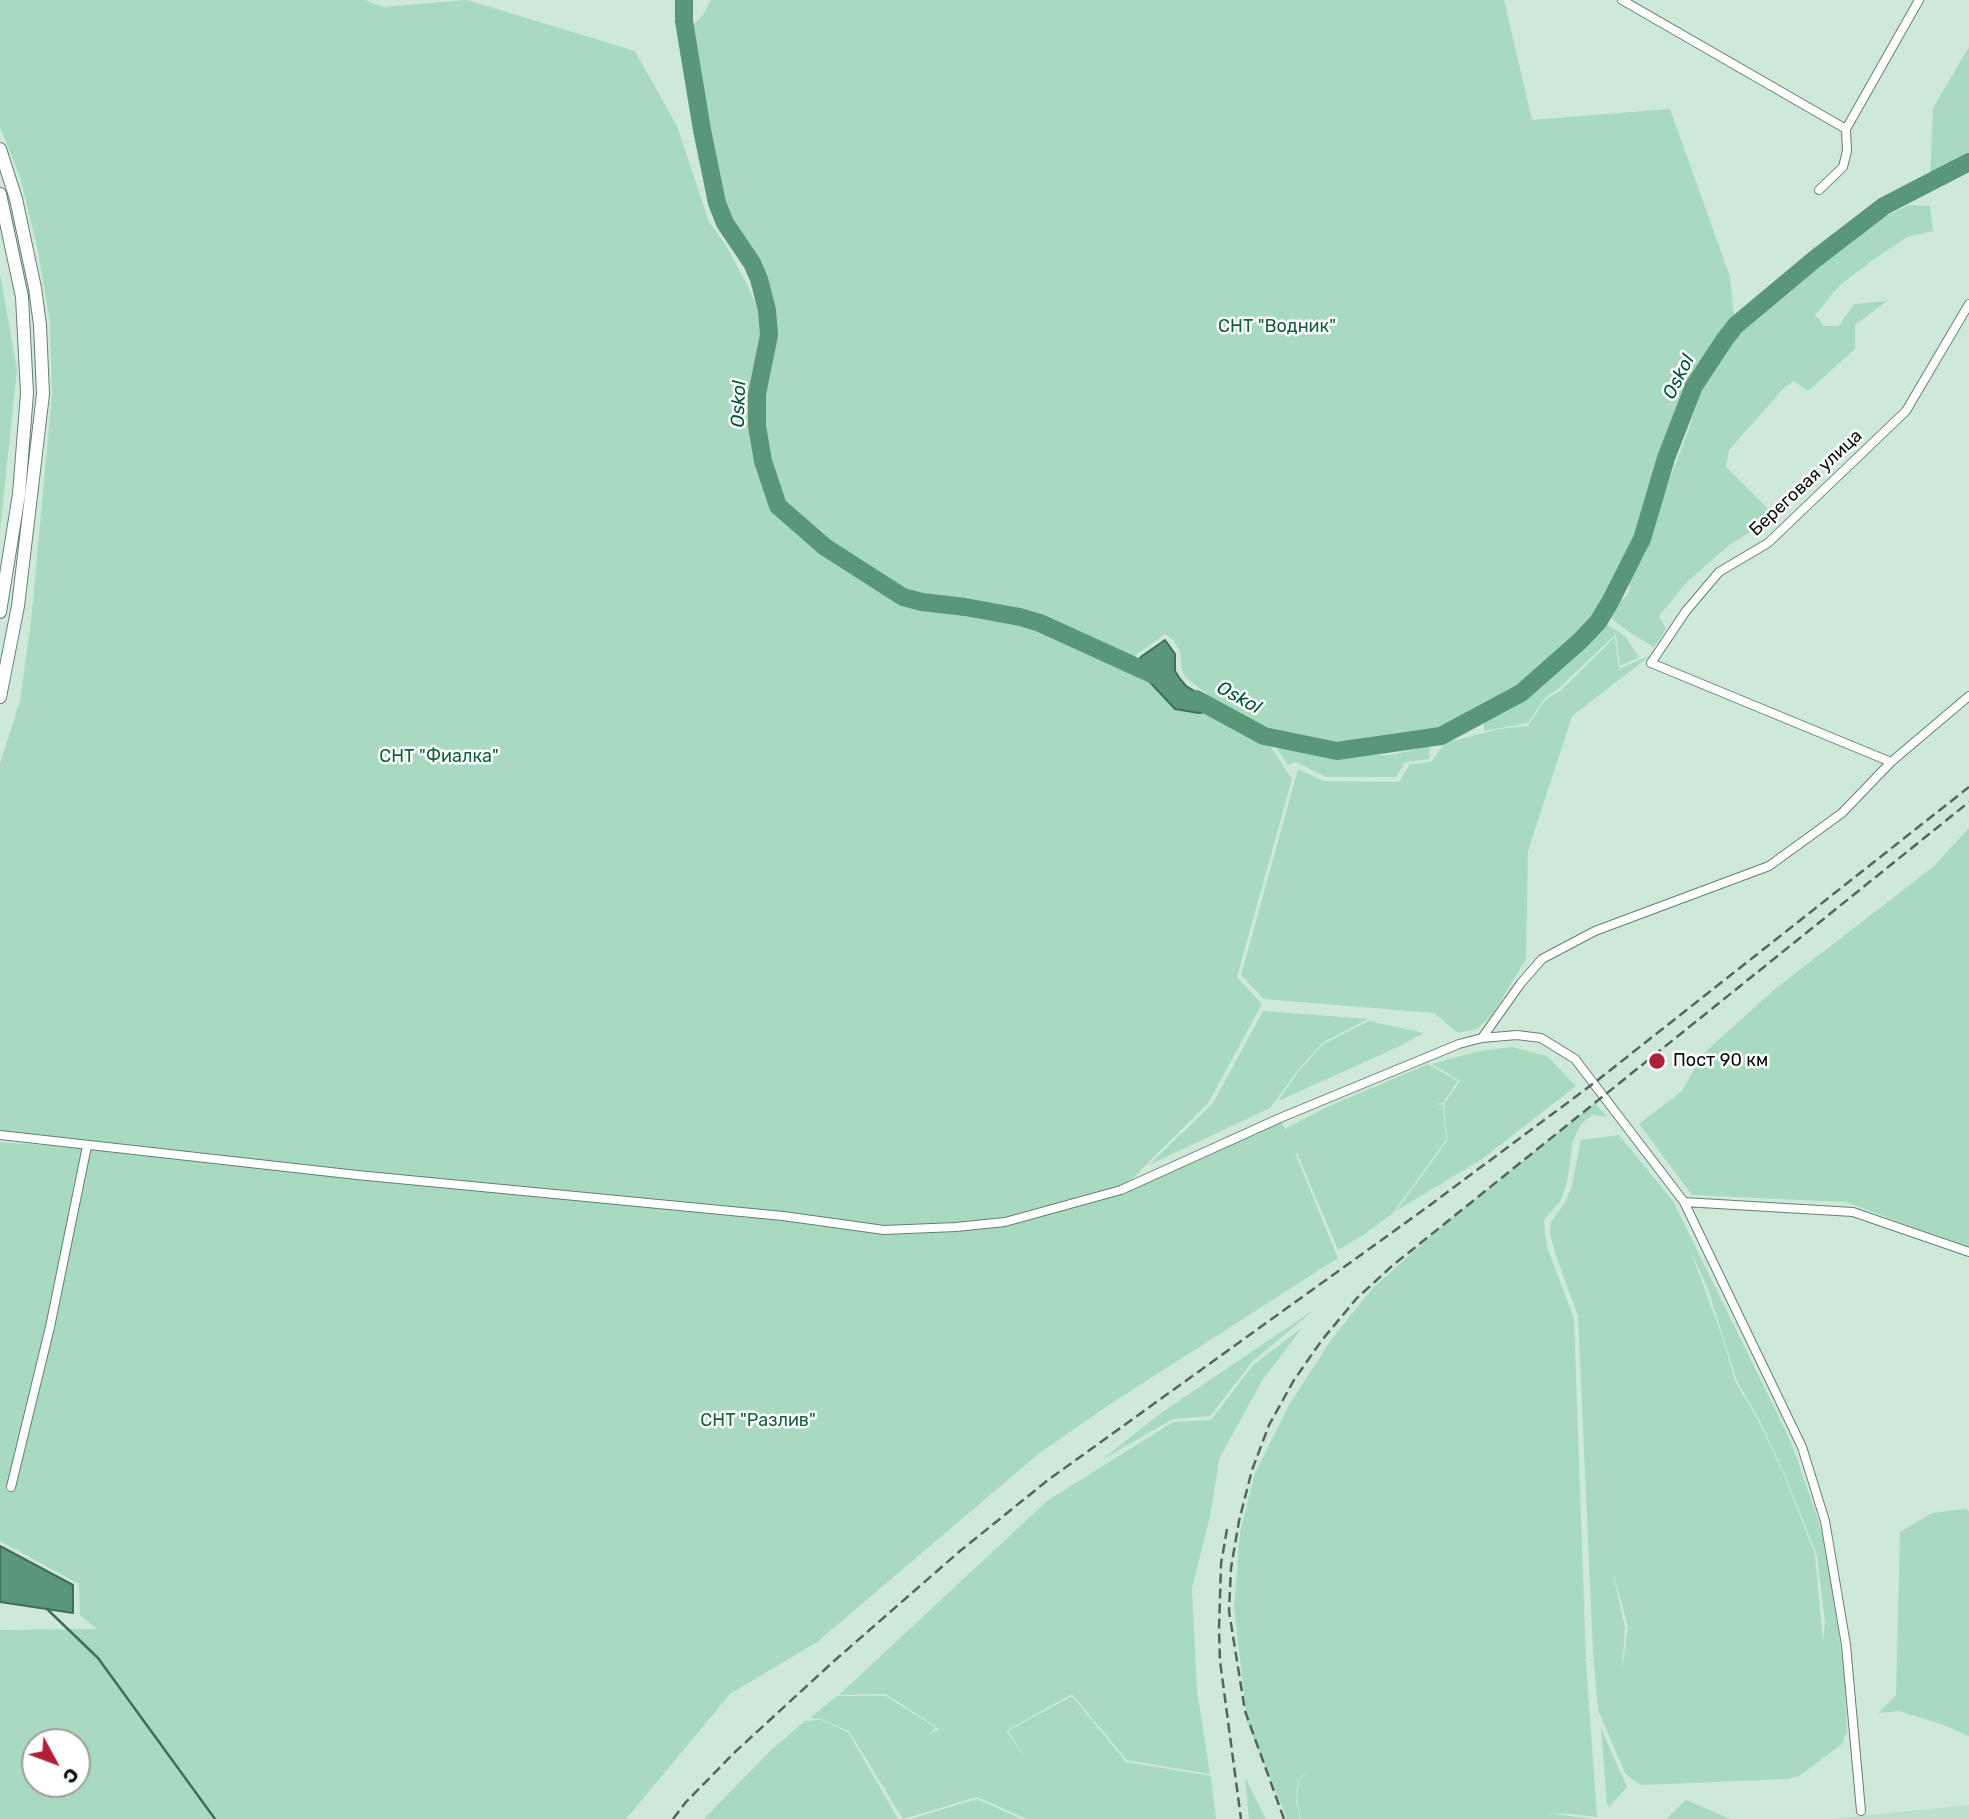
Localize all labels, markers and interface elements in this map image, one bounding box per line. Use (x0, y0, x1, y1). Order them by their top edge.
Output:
park label: СНТ "Водник" (1218, 316, 1336, 338)
water label: Oskol (1658, 351, 1700, 403)
water label: Oskol (727, 380, 751, 428)
street label: Береговая улица (1745, 425, 1867, 541)
water label: Oskol (1213, 677, 1265, 719)
park label: СНТ "Фиалка" (379, 746, 499, 768)
place label: Пост 90 км (1673, 1050, 1768, 1072)
marker: Пост 90 км (1647, 1051, 1667, 1071)
park label: СНТ "Разлив" (700, 1410, 816, 1432)
north arrow (21, 1728, 91, 1798)
text: С (58, 1763, 84, 1788)

